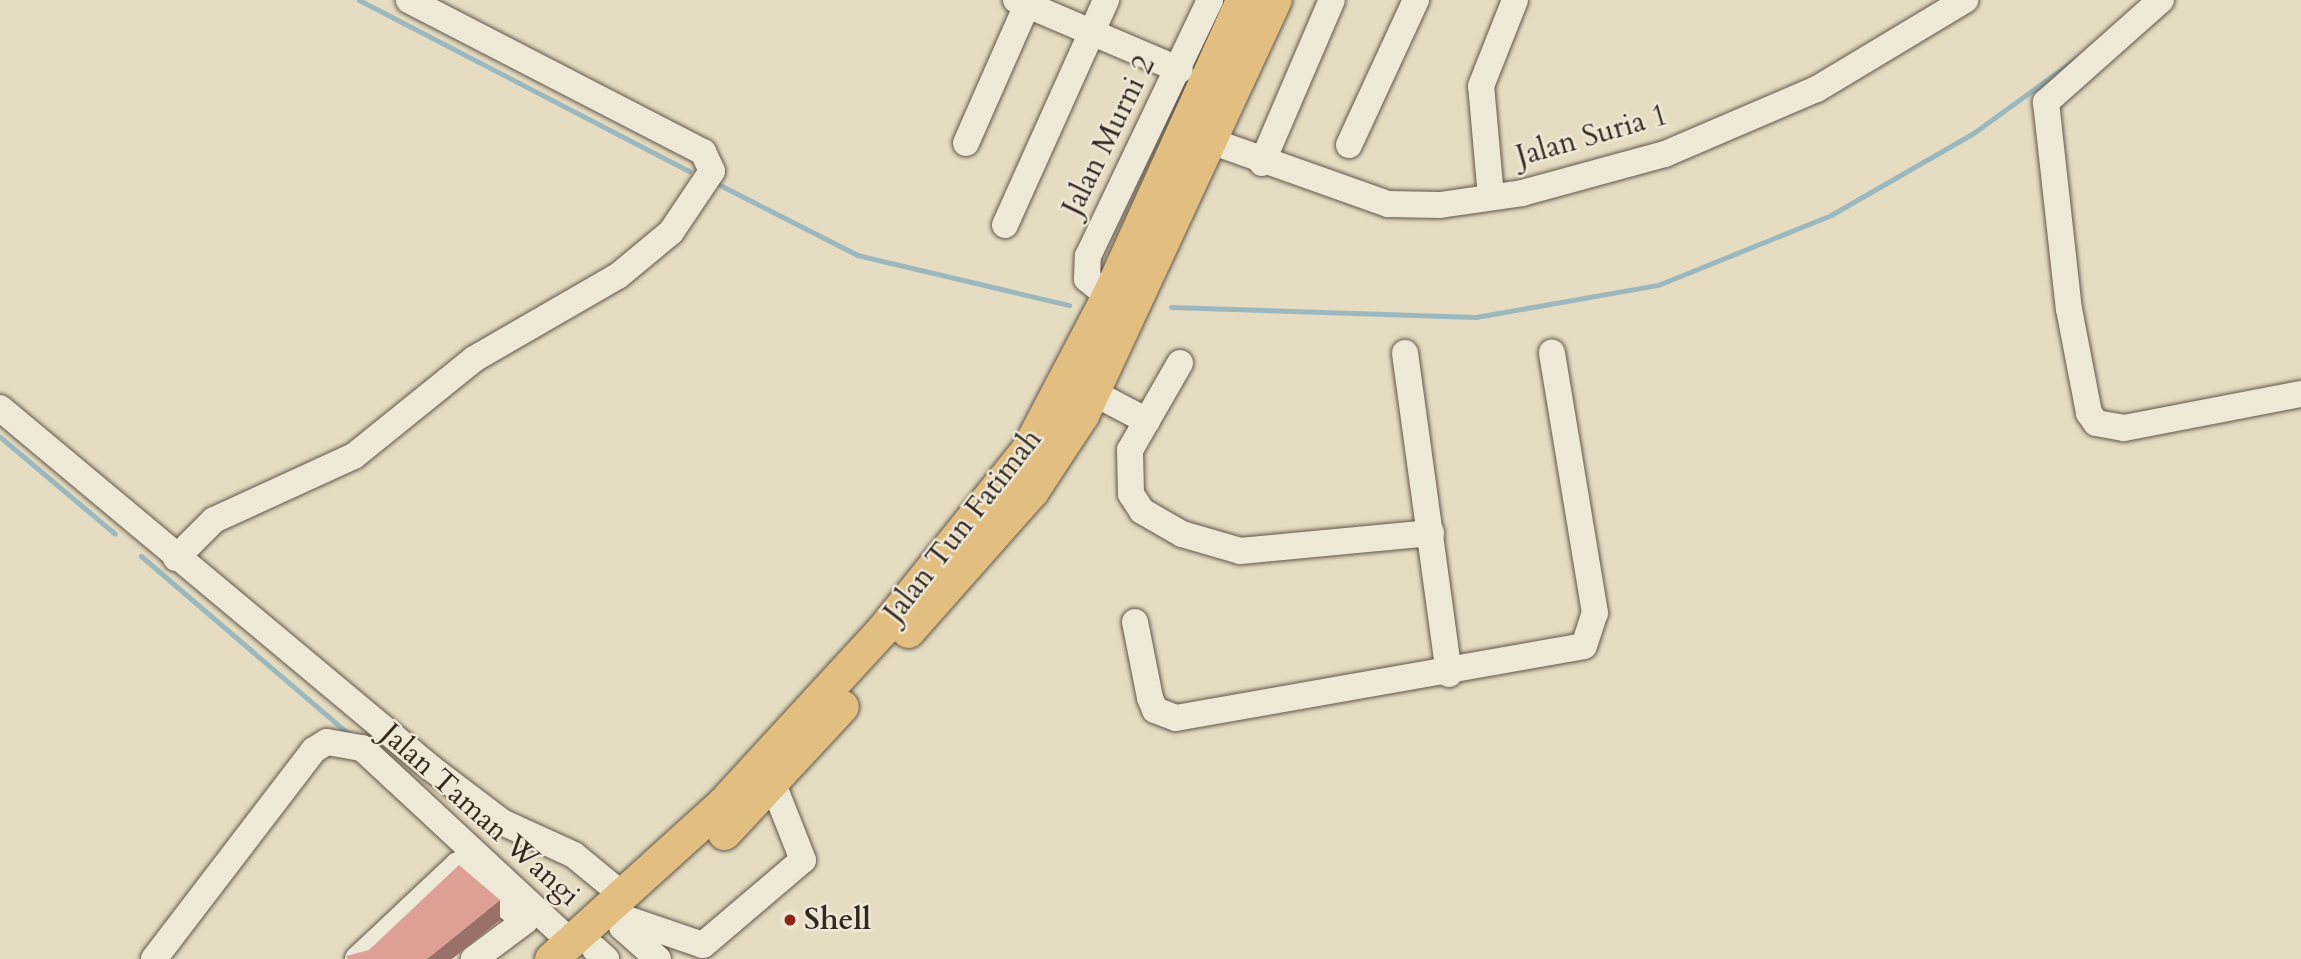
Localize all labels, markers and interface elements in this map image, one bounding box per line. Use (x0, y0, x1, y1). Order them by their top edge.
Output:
street label: Jalan Murni 2 (1055, 50, 1163, 222)
street label: Jalan Suria 1 (1512, 97, 1672, 175)
street label: Jalan Tun Fatimah (876, 422, 1050, 630)
street label: Jalan Taman Wangi (373, 716, 587, 914)
place label: Shell (804, 902, 871, 938)
marker: Shell (782, 912, 798, 928)

